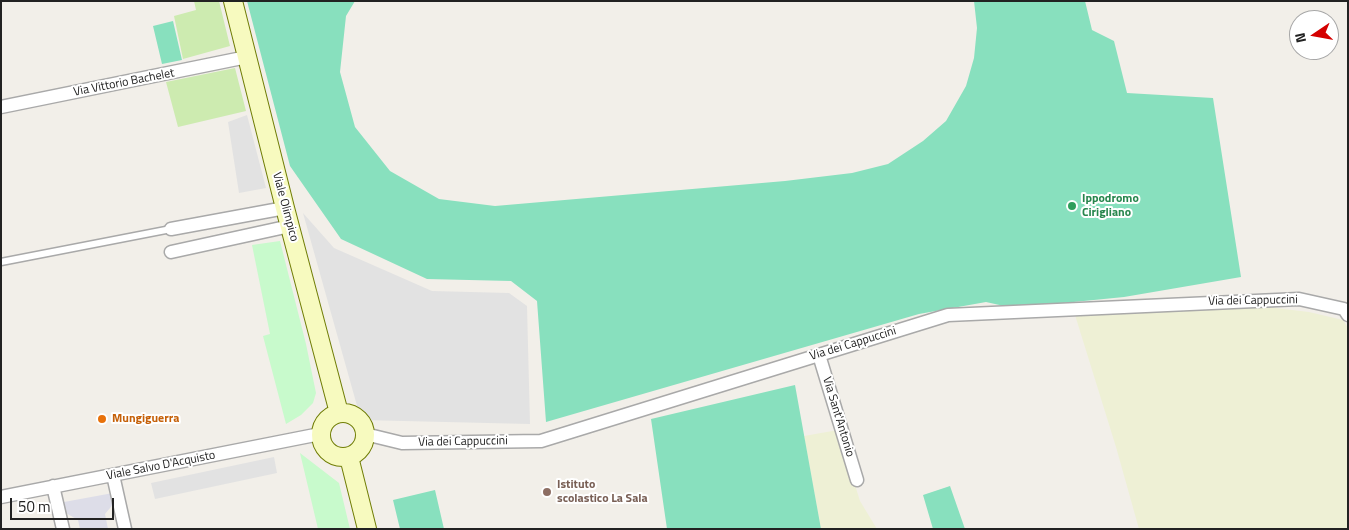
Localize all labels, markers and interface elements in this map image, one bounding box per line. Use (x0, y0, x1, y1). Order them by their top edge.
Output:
north arrow (1289, 10, 1339, 60)
text: N (1289, 31, 1311, 45)
street label: Via Vittorio Bachelet (72, 66, 176, 100)
street label: Viale Olimpico (269, 171, 301, 243)
place label: Ippodromo Cirigliano (1082, 192, 1139, 220)
marker: Ippodromo Cirigliano (1066, 200, 1078, 212)
street label: Via dei Cappuccini (1208, 293, 1298, 309)
street label: Via dei Cappuccini (808, 324, 898, 364)
street label: Via Sant'Antonio (819, 375, 857, 459)
place label: Mungiguerra (112, 412, 179, 426)
marker: Mungiguerra (96, 413, 108, 425)
street label: Via dei Cappuccini (418, 434, 508, 450)
street label: Viale Salvo D'Acquisto (105, 448, 217, 484)
place label: Istituto scolastico La Sala (557, 478, 648, 506)
marker: Istituto scolastico La Sala (541, 486, 553, 498)
scale bar (12, 488, 116, 520)
text: 50 m (18, 495, 51, 518)

